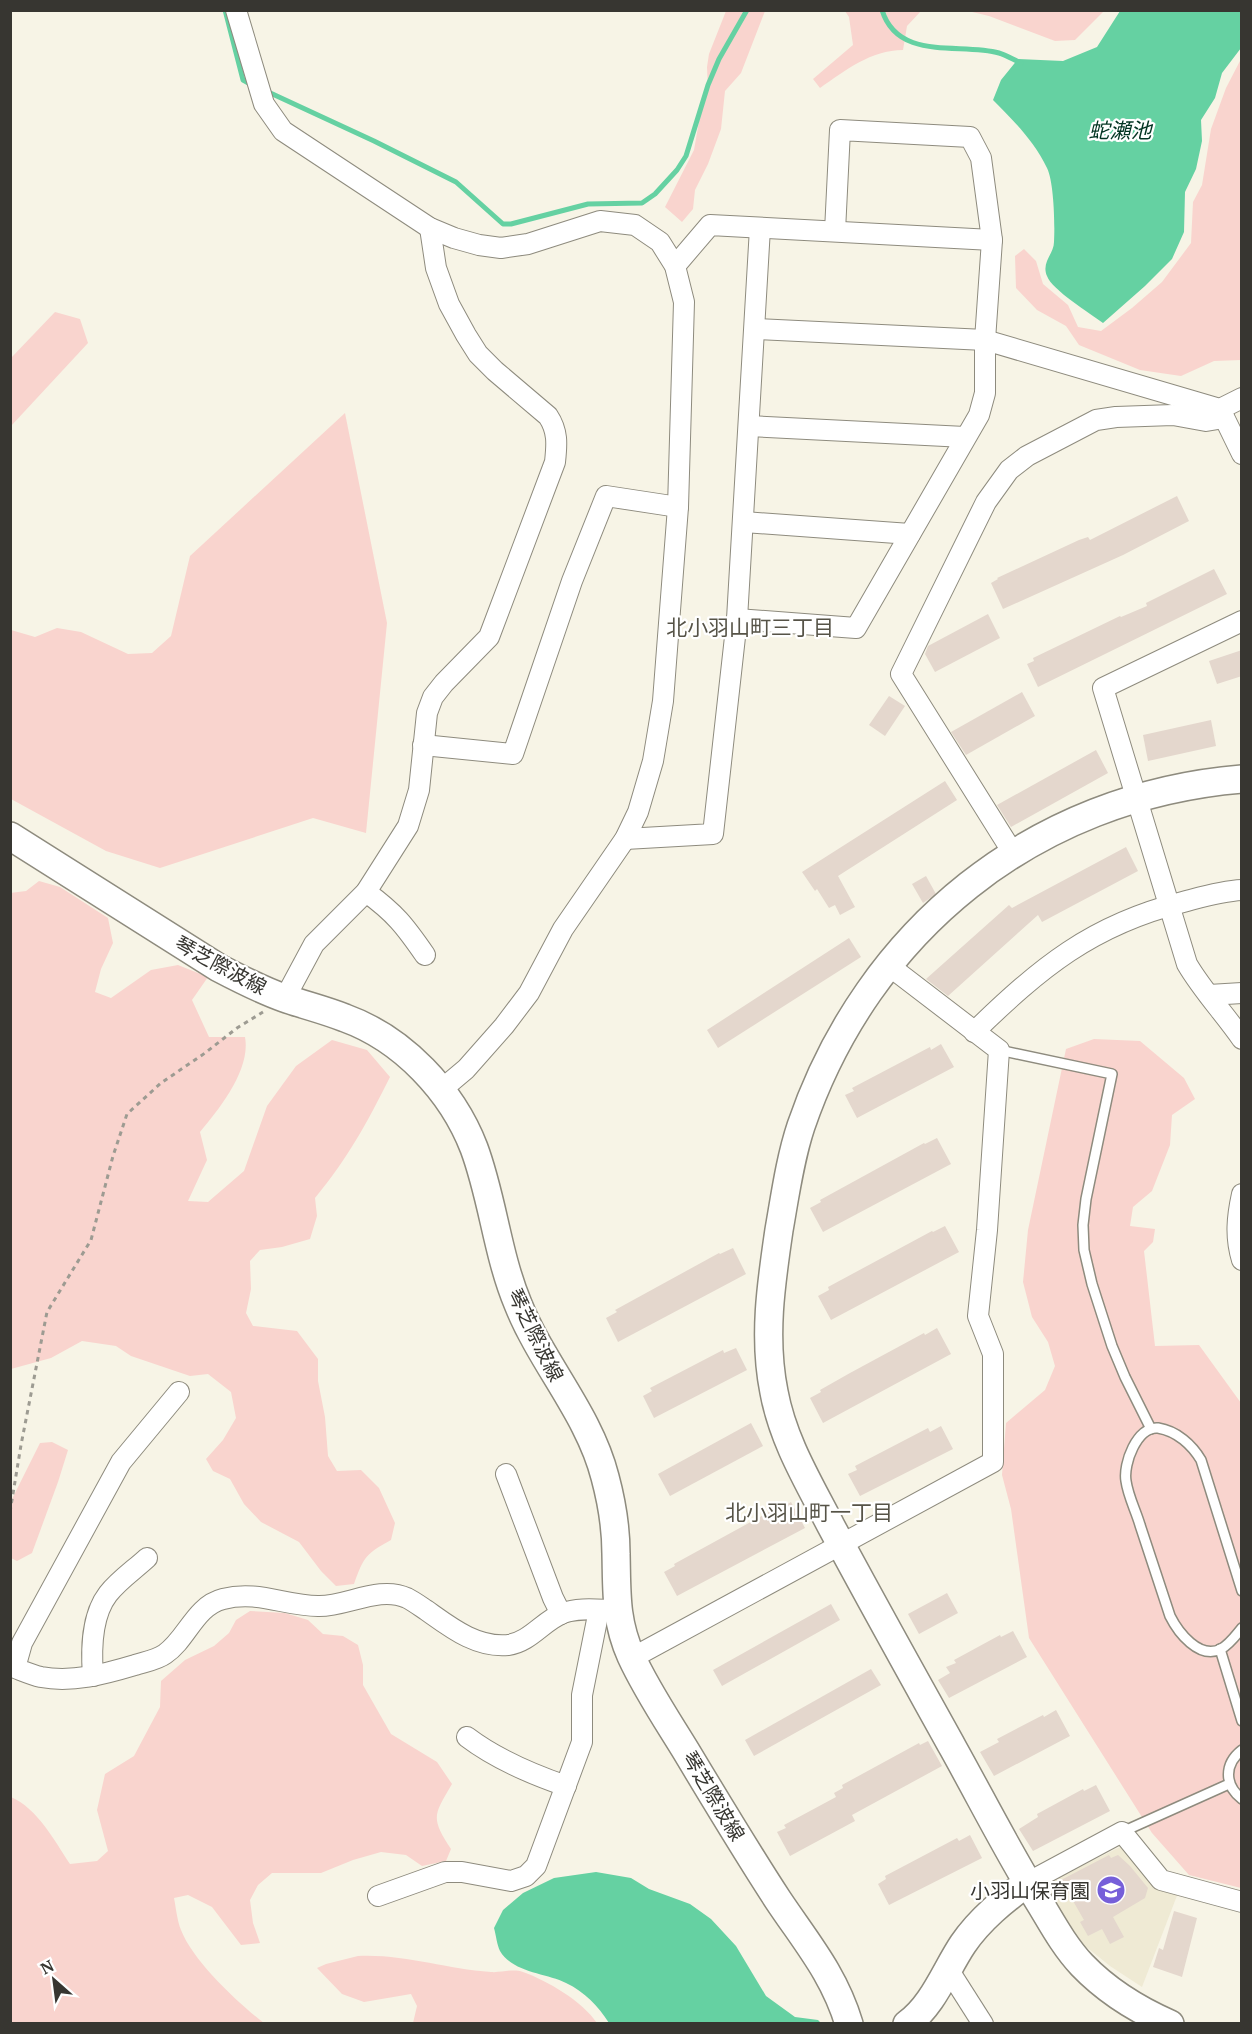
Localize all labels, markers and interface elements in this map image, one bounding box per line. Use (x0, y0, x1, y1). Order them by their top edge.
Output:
water label: 蛇瀬池 (1089, 116, 1153, 144)
district label: 北小羽山町三丁目 (666, 613, 834, 641)
street label: 琴芝際波線 (171, 930, 271, 1000)
street label: 琴芝際波線 (502, 1284, 570, 1386)
district label: 北小羽山町一丁目 (725, 1498, 893, 1526)
street label: 琴芝際波線 (677, 1746, 751, 1846)
school or university icon: 小羽山保育園 (1095, 1874, 1127, 1906)
place label: 小羽山保育園 (970, 1877, 1090, 1904)
north arrow (24, 1950, 84, 2010)
text: N (36, 1954, 57, 1979)

